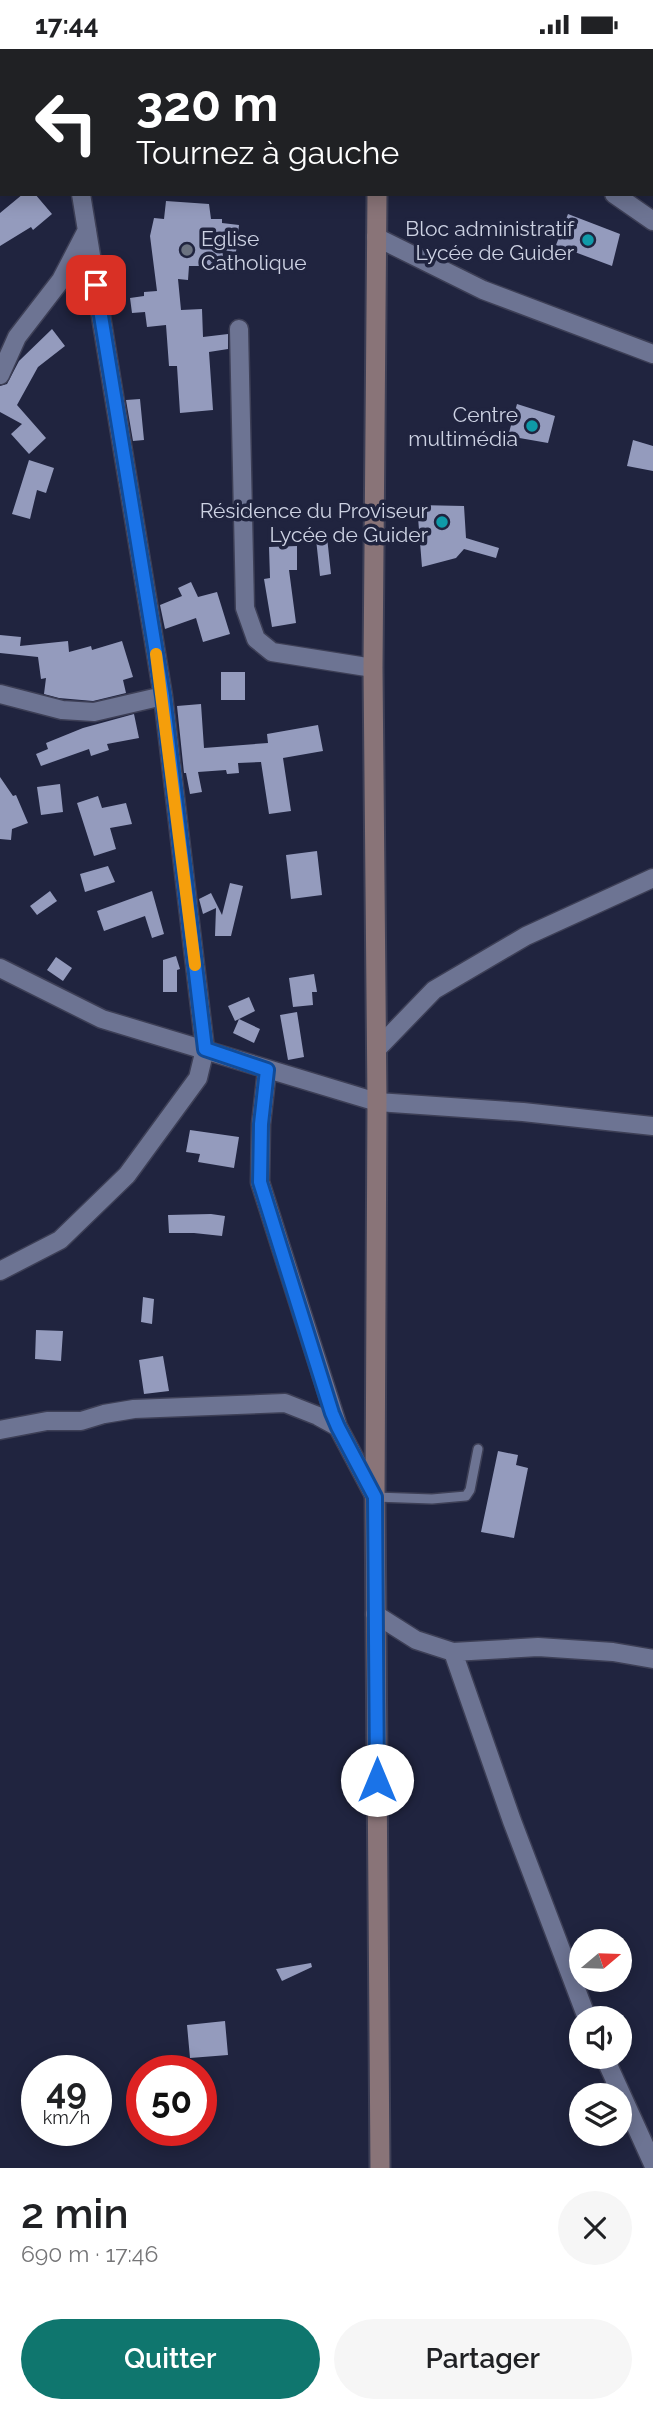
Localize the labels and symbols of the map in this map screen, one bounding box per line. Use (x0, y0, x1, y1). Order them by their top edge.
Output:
place label: Bloc administratif Lycée de Guider (405, 216, 575, 265)
place label: Eglise Catholique (201, 226, 307, 275)
marker: Bloc administratif Lycée de Guider (580, 232, 596, 248)
marker: Eglise Catholique (179, 242, 195, 258)
pin (66, 255, 126, 315)
place label: Centre multimédia (408, 402, 518, 451)
marker: Centre multimédia (524, 418, 540, 434)
place label: Résidence du Proviseur Lycée de Guider (200, 498, 429, 547)
marker: Résidence du Proviseur Lycée de Guider (434, 514, 450, 530)
position arrow (340, 1743, 414, 1817)
north arrow (569, 1929, 632, 1991)
speed limit sign: 50 (126, 2055, 217, 2146)

